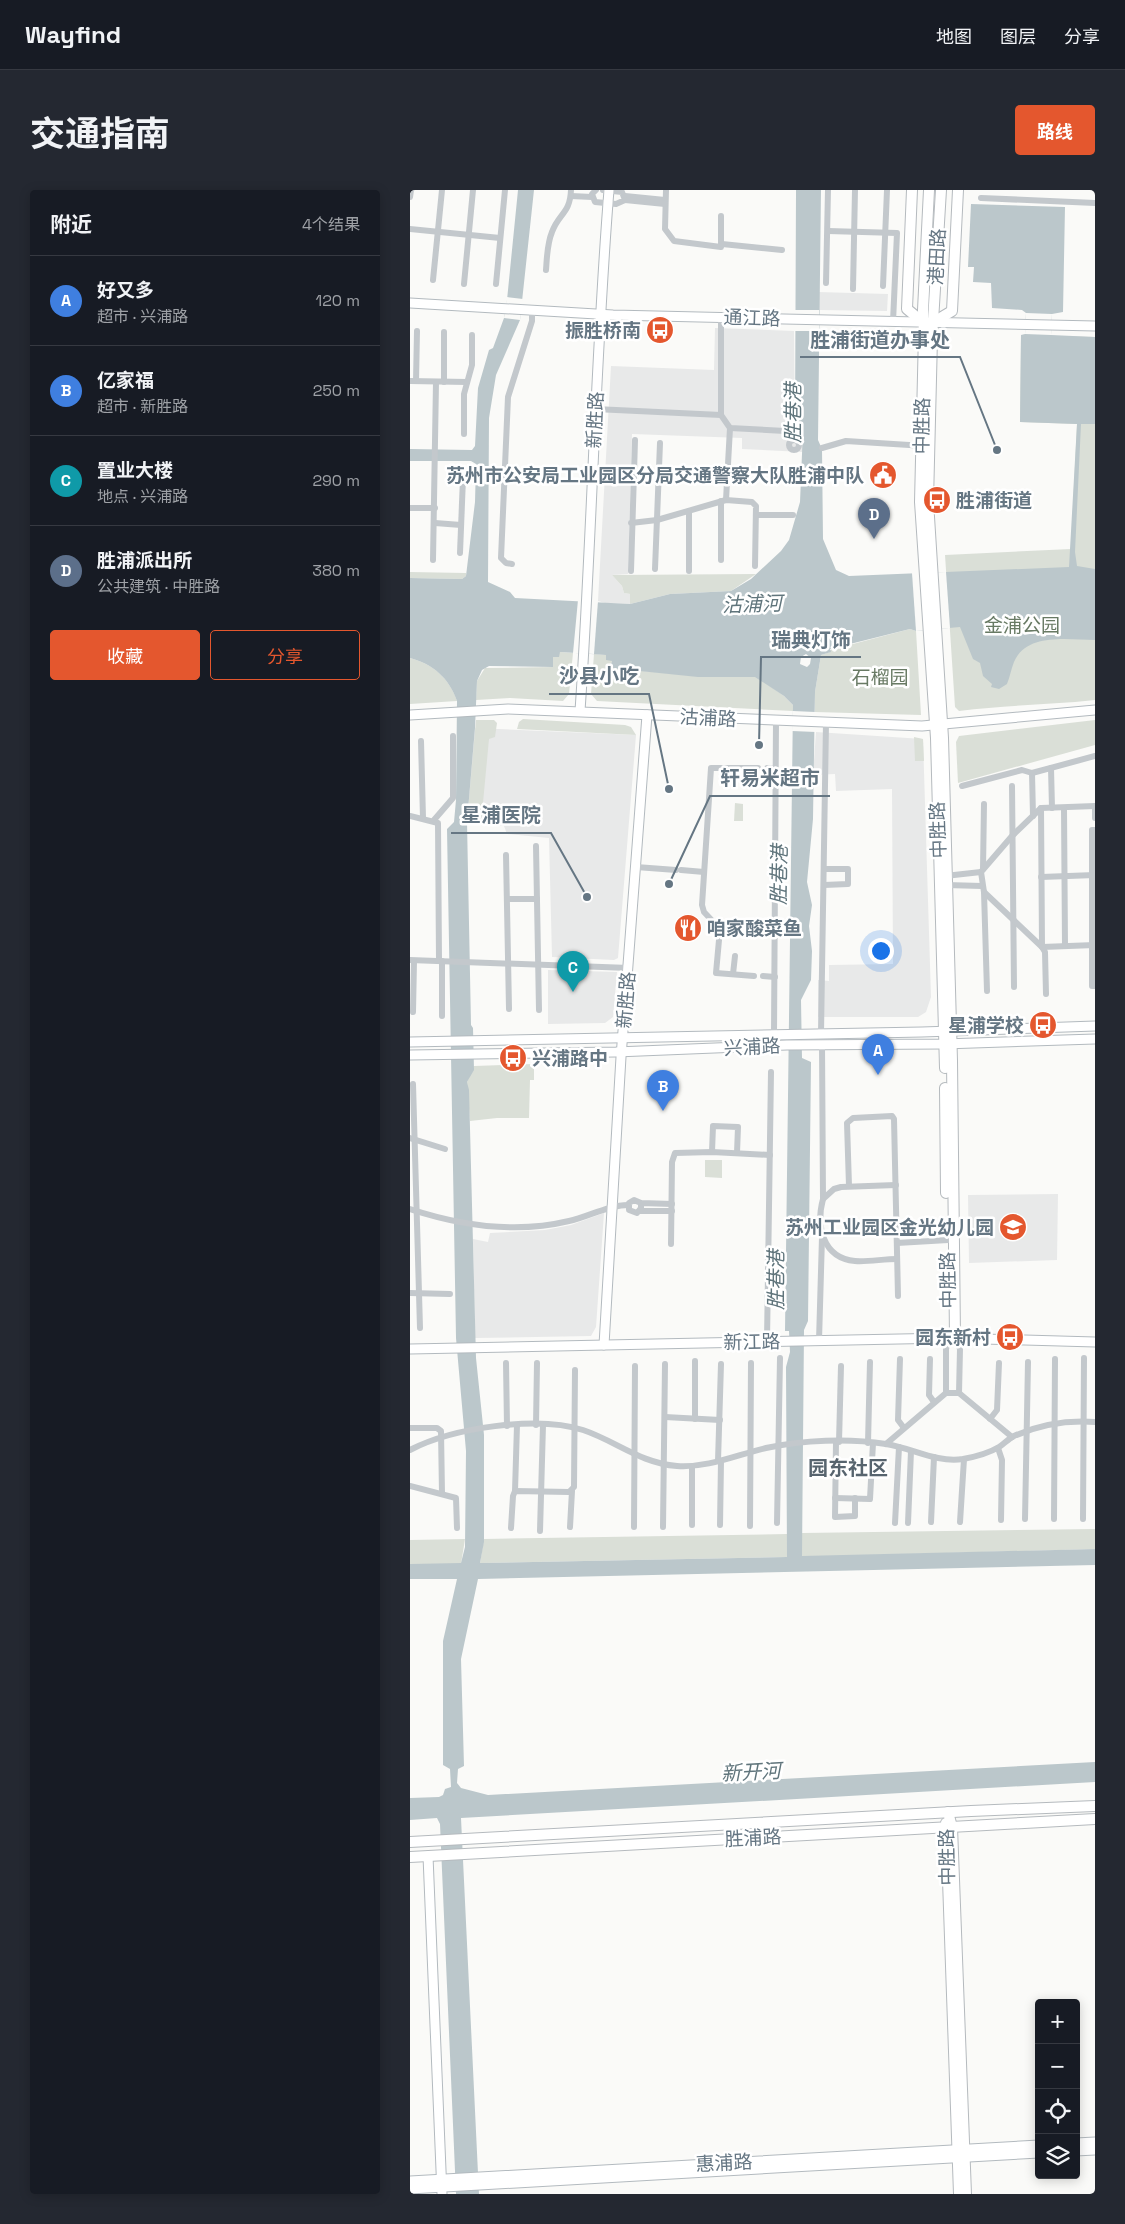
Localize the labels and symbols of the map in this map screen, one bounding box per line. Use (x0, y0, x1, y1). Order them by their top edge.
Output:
street label: 港田路 (923, 228, 951, 286)
street label: 通江路 (723, 305, 781, 331)
bus stop icon: 振胜桥南 (645, 315, 675, 345)
place label: 振胜桥南 (565, 318, 641, 343)
callout: 胜浦街道办事处 (800, 322, 960, 357)
text: 胜浦街道办事处 (810, 327, 950, 353)
water label: 胜巷港 (780, 380, 806, 443)
street label: 新胜路 (581, 391, 609, 449)
street label: 中胜路 (909, 397, 935, 455)
public building icon: 苏州市公安局工业园区分局交通警察大队胜浦中队 (868, 460, 898, 490)
place label: 苏州市公安局工业园区分局交通警察大队胜浦中队 (446, 463, 864, 488)
bus stop icon: 胜浦街道 (922, 485, 952, 515)
place label: 胜浦街道 (956, 488, 1032, 513)
pin: D (858, 498, 890, 539)
water label: 沽浦河 (722, 590, 786, 618)
park label: 金浦公园 (984, 613, 1060, 638)
callout: 瑞典灯饰 (761, 622, 861, 657)
text: 瑞典灯饰 (771, 627, 851, 653)
callout: 沙县小吃 (549, 659, 649, 694)
text: 沙县小吃 (559, 663, 640, 689)
park label: 石榴园 (851, 665, 909, 690)
street label: 沽浦路 (679, 704, 737, 732)
callout: 轩易米超市 (710, 761, 830, 796)
text: 轩易米超市 (720, 765, 820, 791)
callout: 星浦医院 (451, 798, 551, 833)
street label: 中胜路 (925, 801, 951, 859)
text: 星浦医院 (461, 802, 541, 828)
water label: 胜巷港 (765, 842, 793, 905)
restaurant icon: 咱家酸菜鱼 (673, 913, 703, 943)
place label: 咱家酸菜鱼 (707, 916, 802, 941)
your location (868, 938, 894, 964)
pin: C (557, 951, 589, 992)
street label: 新胜路 (611, 971, 641, 1029)
bus stop icon: 星浦学校 (1028, 1010, 1058, 1040)
place label: 星浦学校 (948, 1013, 1024, 1038)
street label: 兴浦路 (723, 1033, 781, 1061)
pin: A (862, 1034, 894, 1075)
bus stop icon: 兴浦路中 (498, 1043, 528, 1073)
place label: 兴浦路中 (532, 1046, 608, 1071)
pin: B (647, 1070, 679, 1111)
school or university icon: 苏州工业园区金光幼儿园 (998, 1212, 1028, 1242)
place label: 苏州工业园区金光幼儿园 (785, 1215, 994, 1240)
water label: 胜巷港 (763, 1247, 789, 1310)
street label: 中胜路 (935, 1251, 961, 1309)
bus stop icon: 园东新村 (995, 1322, 1025, 1352)
place label: 园东新村 (915, 1325, 991, 1350)
street label: 新江路 (723, 1329, 781, 1355)
district label: 园东社区 (808, 1455, 888, 1481)
water label: 新开河 (720, 1757, 786, 1787)
street label: 胜浦路 (724, 1824, 782, 1852)
street label: 中胜路 (934, 1828, 960, 1886)
street label: 惠浦路 (695, 2149, 753, 2177)

